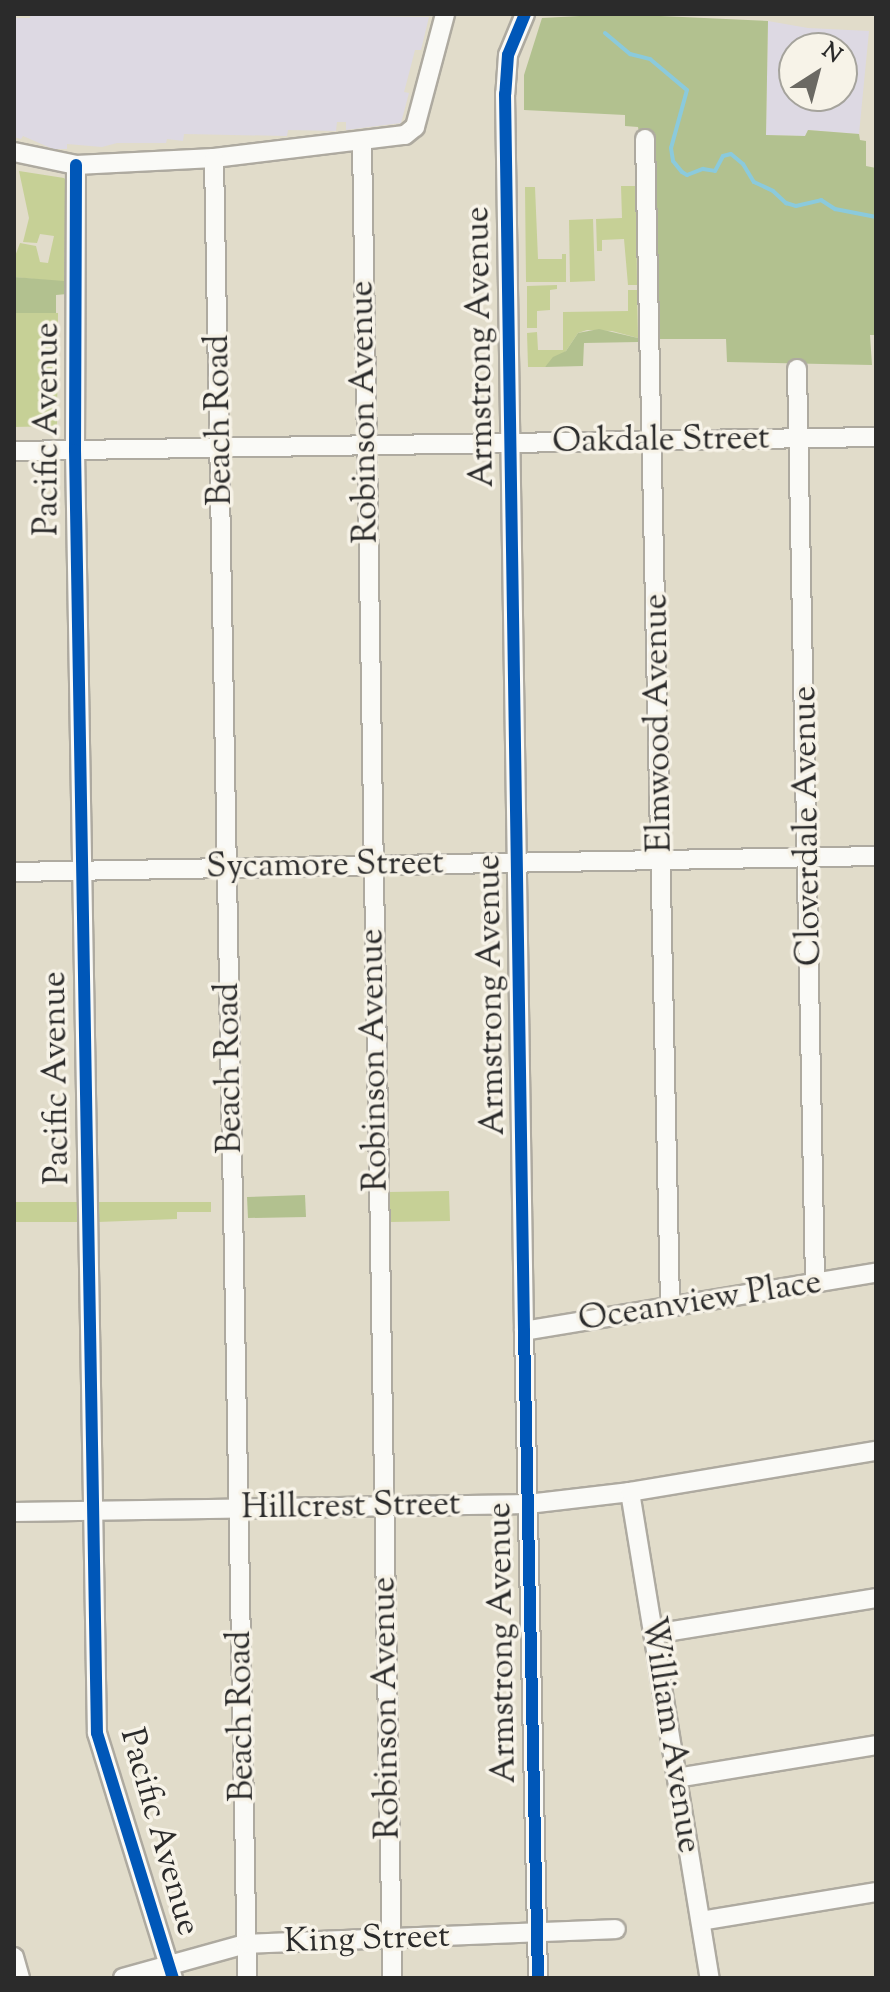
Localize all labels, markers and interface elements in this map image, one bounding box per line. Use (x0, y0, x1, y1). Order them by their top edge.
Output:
north arrow (778, 32, 858, 112)
text: N (814, 36, 847, 72)
street label: Armstrong Avenue (458, 206, 504, 488)
street label: Robinson Avenue (342, 280, 388, 544)
street label: Pacific Avenue (28, 322, 68, 536)
street label: Beach Road (198, 334, 242, 506)
street label: Oakdale Street (552, 419, 770, 463)
street label: Elmwood Avenue (636, 593, 682, 853)
street label: Cloverdale Avenue (785, 686, 831, 966)
street label: Sycamore Street (206, 844, 444, 888)
street label: Armstrong Avenue (469, 854, 515, 1136)
street label: Robinson Avenue (352, 928, 398, 1192)
street label: Pacific Avenue (35, 971, 79, 1185)
street label: Beach Road (208, 982, 252, 1154)
street label: Oceanview Place (576, 1263, 824, 1341)
street label: Hillcrest Street (241, 1485, 461, 1529)
street label: Armstrong Avenue (480, 1502, 526, 1784)
street label: Robinson Avenue (364, 1576, 410, 1840)
street label: William Avenue (631, 1614, 709, 1856)
street label: Beach Road (220, 1630, 264, 1802)
street label: Pacific Avenue (110, 1724, 208, 1940)
street label: King Street (284, 1917, 450, 1963)

